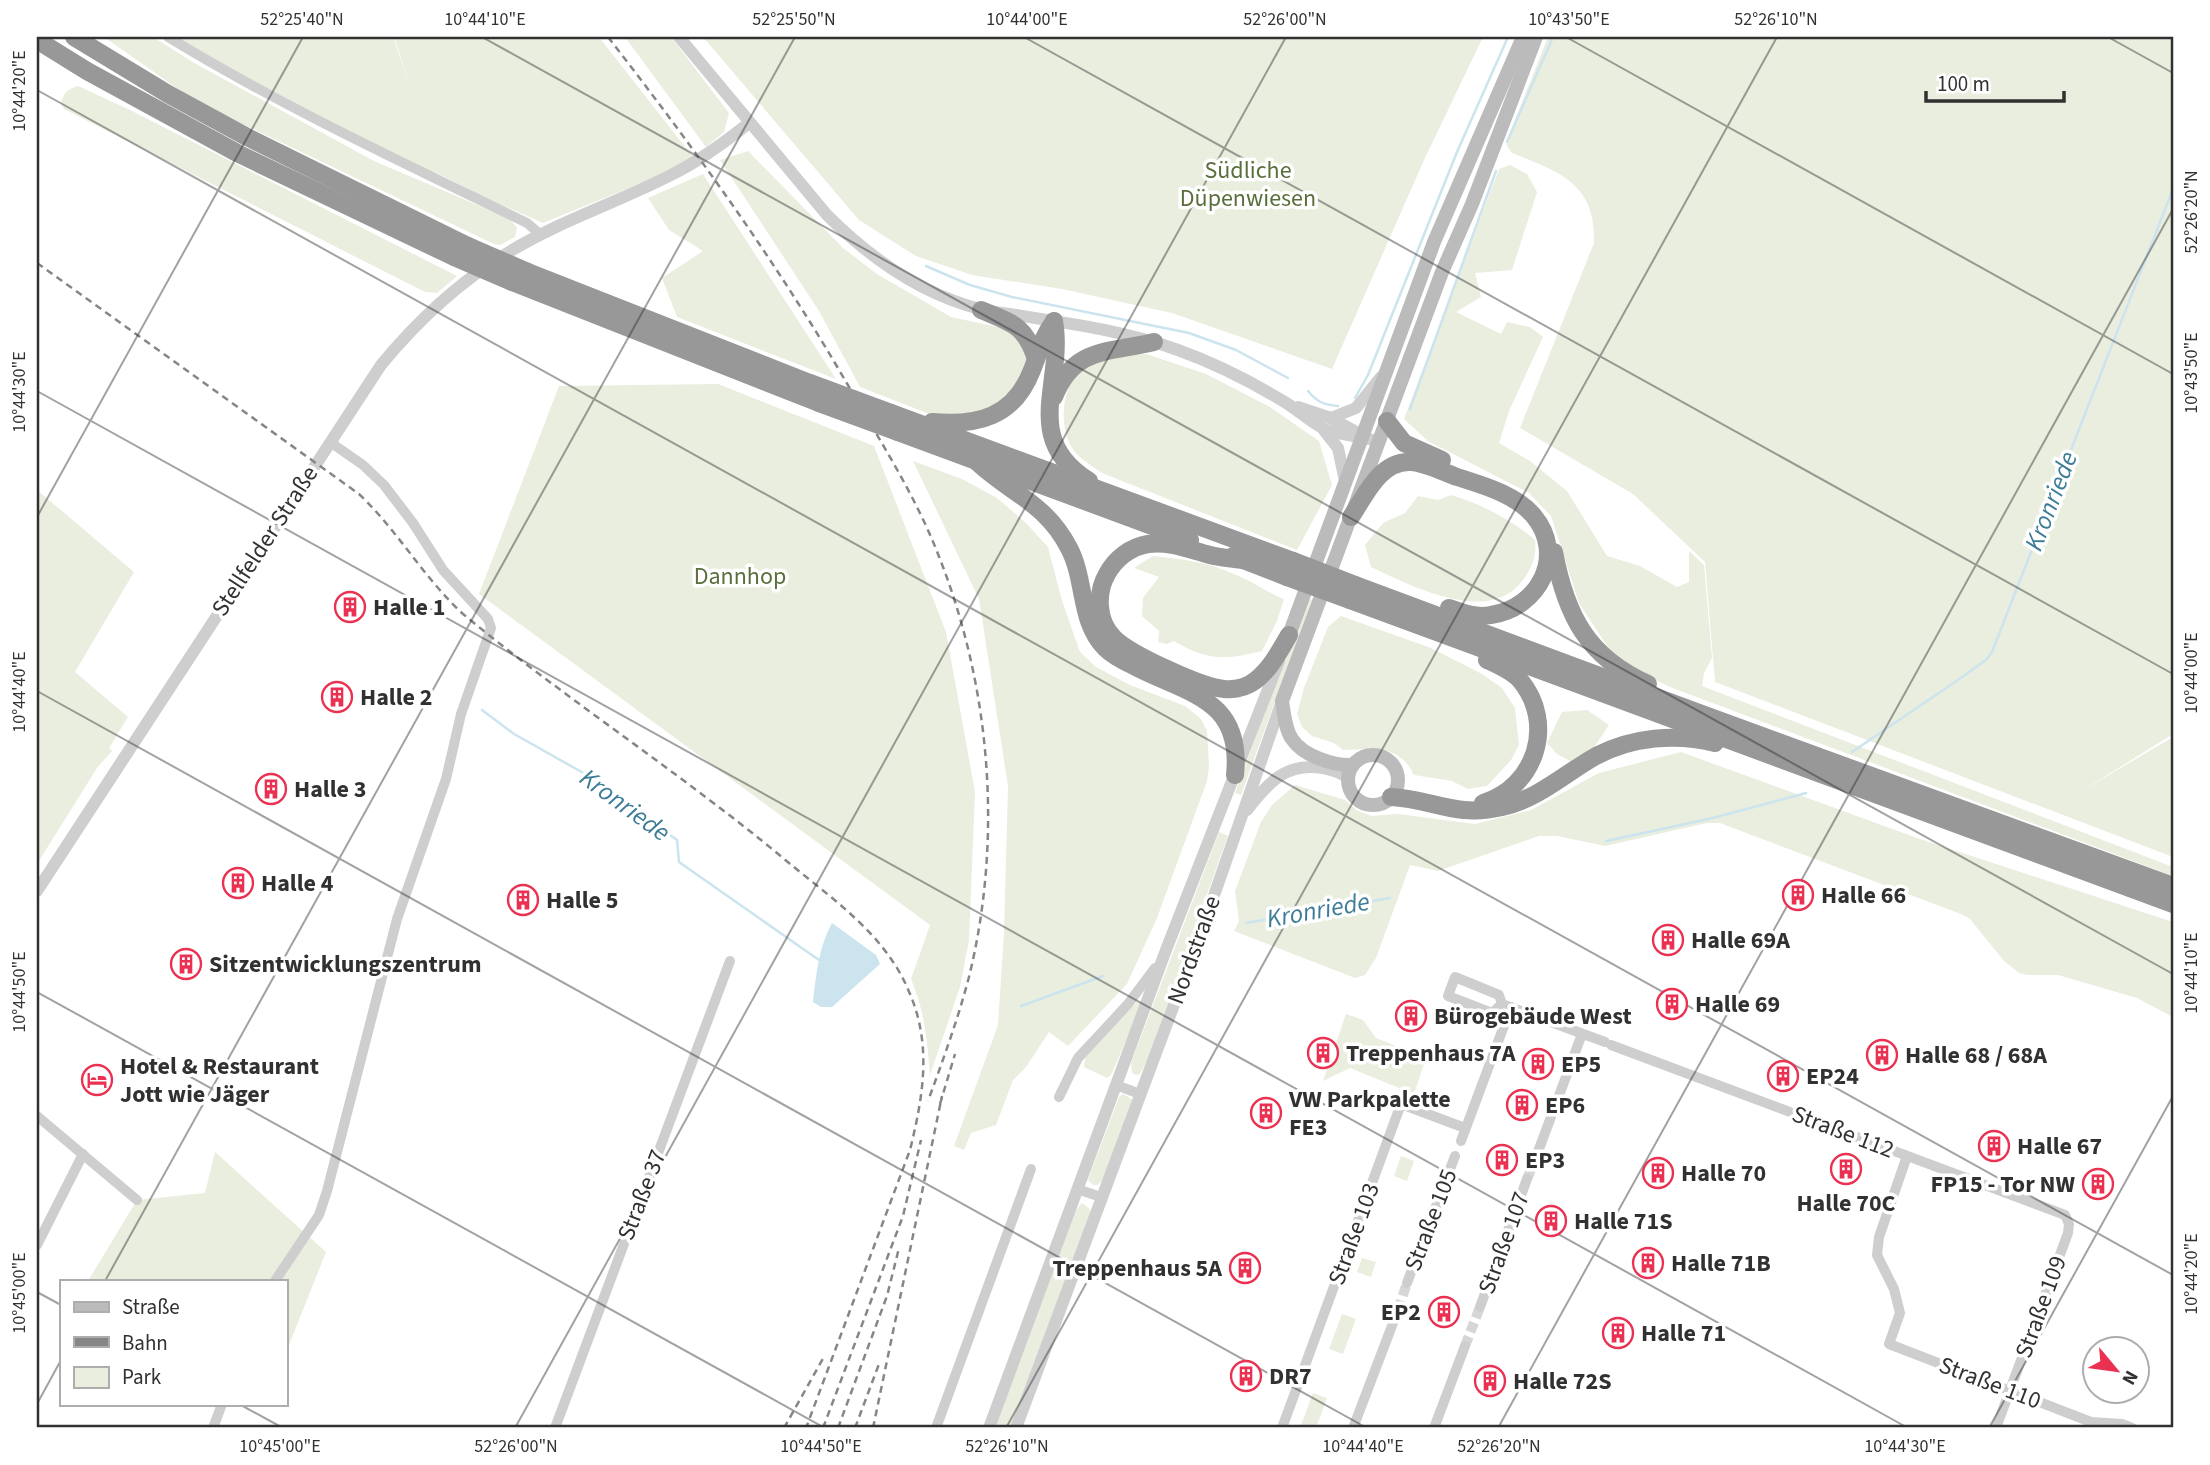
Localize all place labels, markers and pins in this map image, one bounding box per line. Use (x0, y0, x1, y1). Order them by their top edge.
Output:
building icon: Halle 1 (333, 590, 367, 624)
place label: Halle 1 (373, 590, 445, 625)
building icon: Halle 2 (320, 680, 354, 714)
place label: Halle 2 (360, 680, 432, 715)
building icon: Halle 3 (254, 772, 288, 806)
place label: Halle 3 (294, 772, 366, 807)
building icon: Halle 4 (221, 866, 255, 900)
place label: Halle 4 (261, 866, 334, 901)
building icon: Halle 66 (1781, 878, 1815, 912)
place label: Halle 66 (1821, 878, 1906, 913)
building icon: Halle 5 (506, 883, 540, 917)
place label: Halle 5 (546, 883, 618, 918)
building icon: Halle 69A (1651, 923, 1685, 957)
place label: Halle 69A (1691, 923, 1790, 958)
building icon: Sitzentwicklungszentrum (169, 947, 203, 981)
place label: Sitzentwicklungszentrum (209, 947, 482, 982)
building icon: Halle 69 (1655, 987, 1689, 1021)
place label: Halle 69 (1695, 987, 1780, 1022)
building icon: Bürogebäude West (1394, 999, 1428, 1033)
place label: Bürogebäude West (1434, 999, 1632, 1034)
building icon: Treppenhaus 7A (1306, 1036, 1340, 1070)
place label: Treppenhaus 7A (1346, 1036, 1516, 1071)
building icon: Halle 68 / 68A (1865, 1038, 1899, 1072)
place label: Halle 68 / 68A (1905, 1038, 2047, 1073)
building icon: EP5 (1521, 1047, 1555, 1081)
place label: EP5 (1561, 1047, 1601, 1082)
place label: Hotel & Restaurant Jott wie Jäger (120, 1049, 319, 1112)
building icon: EP24 (1766, 1059, 1800, 1093)
place label: EP24 (1806, 1059, 1859, 1094)
hotel icon: Hotel & Restaurant Jott wie Jäger (80, 1063, 114, 1097)
place label: VW Parkpalette FE3 (1288, 1082, 1451, 1145)
building icon: EP6 (1505, 1088, 1539, 1122)
place label: EP6 (1545, 1088, 1585, 1123)
building icon: VW Parkpalette FE3 (1249, 1096, 1283, 1130)
building icon: Halle 67 (1977, 1129, 2011, 1163)
place label: Halle 67 (2017, 1129, 2102, 1164)
building icon: EP3 (1485, 1143, 1519, 1177)
place label: EP3 (1525, 1143, 1565, 1178)
building icon: Halle 70C (1829, 1152, 1863, 1186)
building icon: Halle 70 (1641, 1156, 1675, 1190)
place label: Halle 70 (1681, 1156, 1766, 1191)
place label: FP15 - Tor NW (1931, 1167, 2075, 1202)
building icon: FP15 - Tor NW (2081, 1167, 2115, 1201)
place label: Halle 70C (1796, 1186, 1896, 1221)
building icon: Halle 71S (1534, 1204, 1568, 1238)
place label: Halle 71S (1574, 1204, 1672, 1239)
building icon: Halle 71B (1631, 1246, 1665, 1280)
place label: Halle 71B (1671, 1246, 1771, 1281)
place label: Treppenhaus 5A (1052, 1251, 1222, 1286)
building icon: Treppenhaus 5A (1228, 1251, 1262, 1285)
place label: EP2 (1381, 1295, 1421, 1330)
building icon: EP2 (1427, 1295, 1461, 1329)
building icon: Halle 71 (1601, 1316, 1635, 1350)
place label: Halle 71 (1641, 1316, 1726, 1351)
building icon: DR7 (1229, 1359, 1263, 1393)
place label: DR7 (1269, 1359, 1312, 1394)
building icon: Halle 72S (1473, 1364, 1507, 1398)
place label: Halle 72S (1513, 1364, 1611, 1399)

